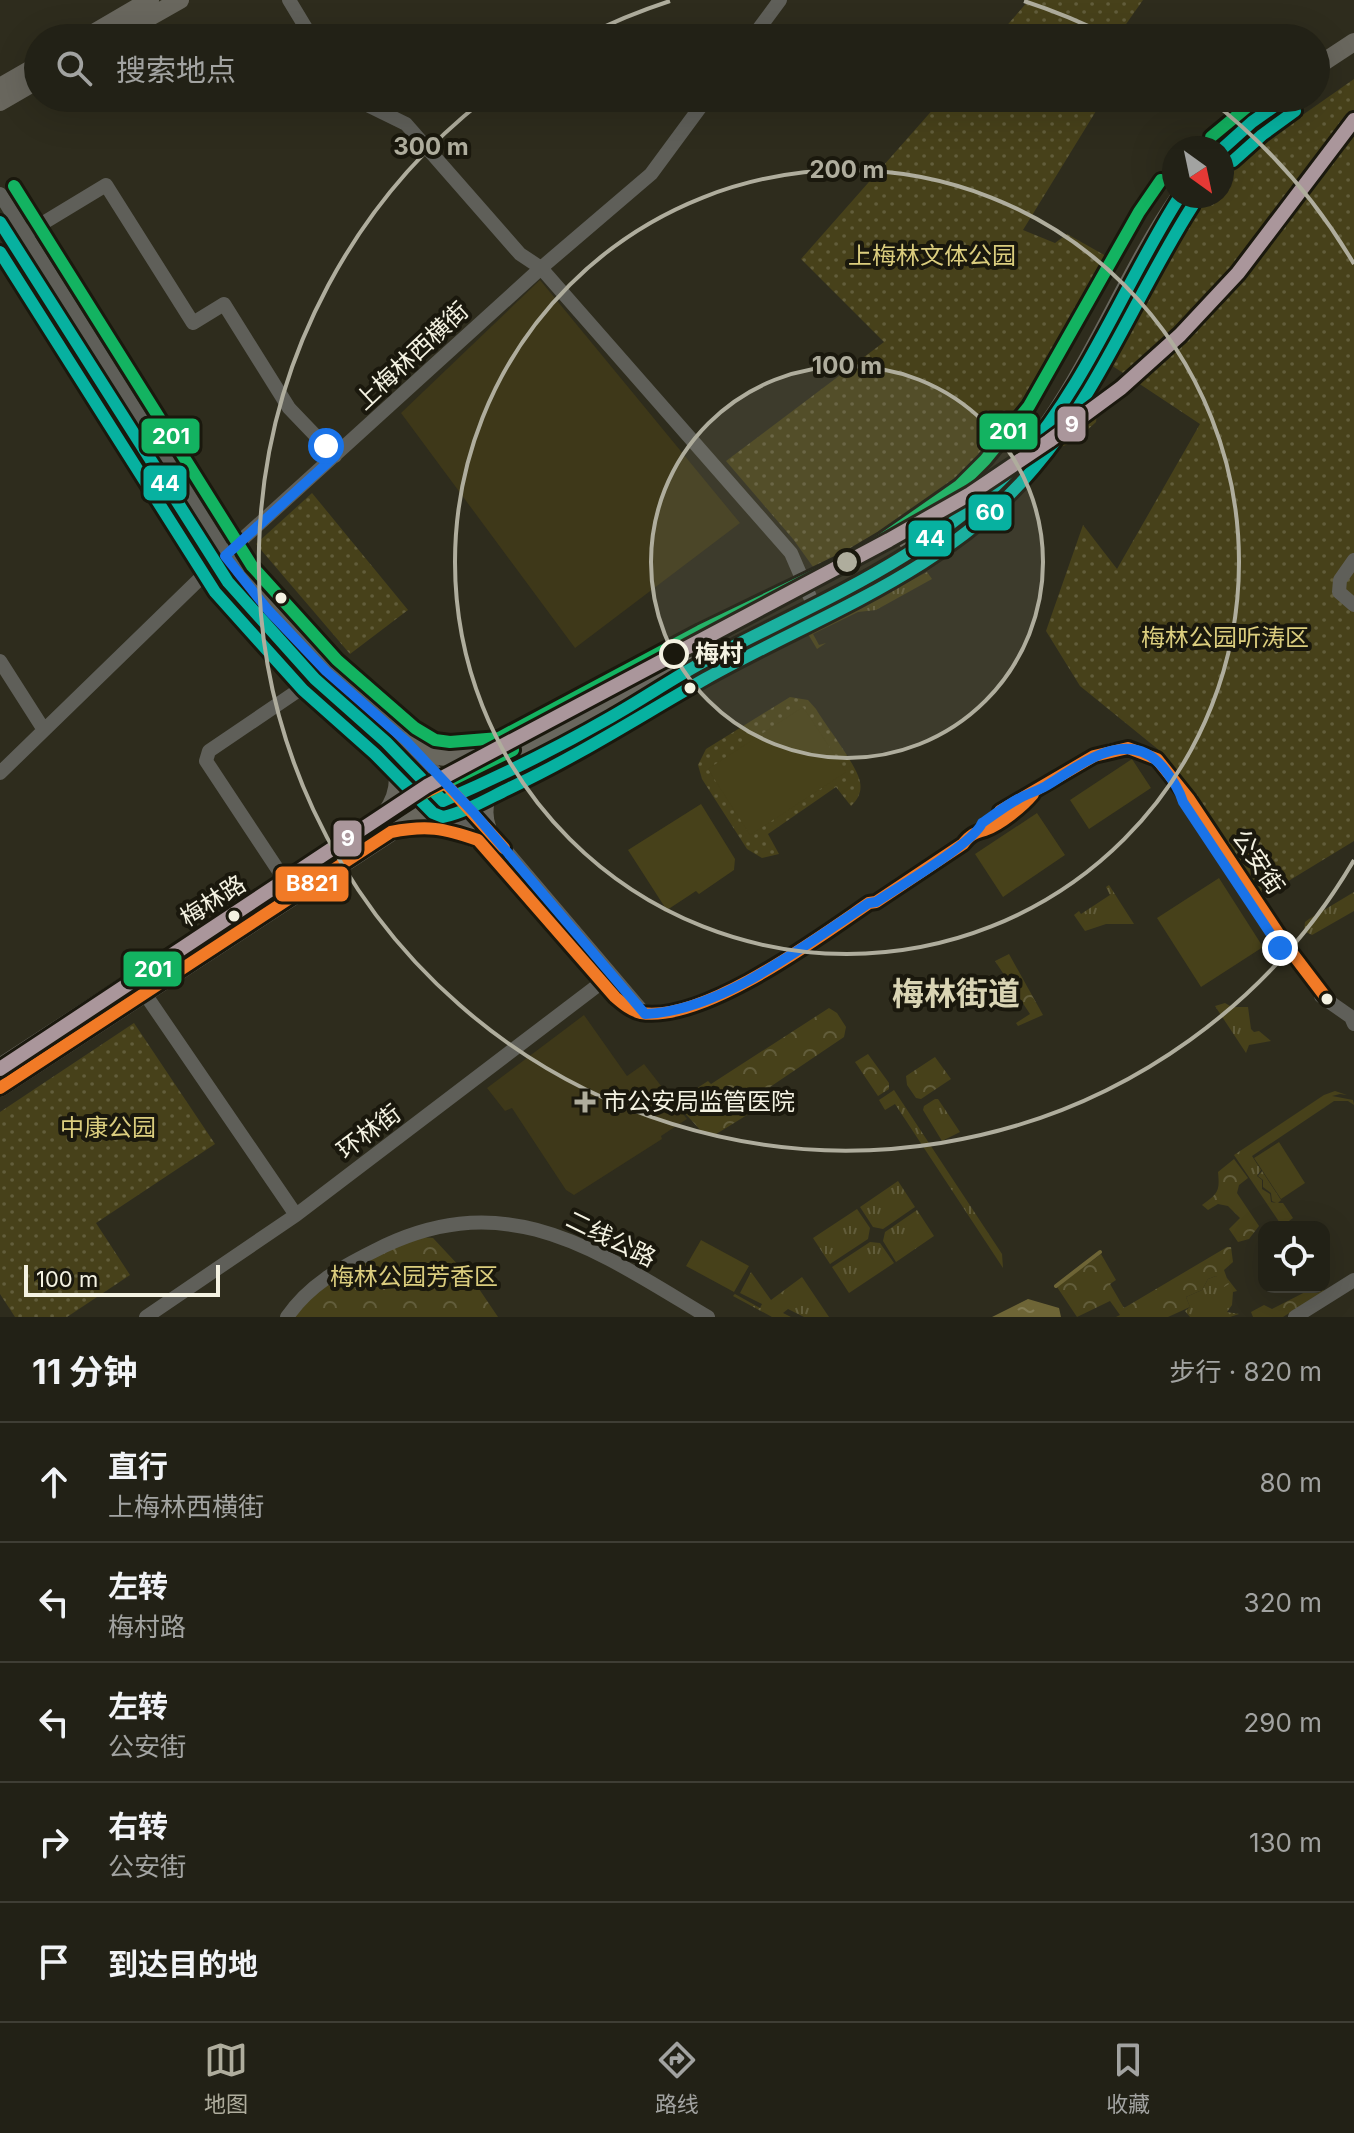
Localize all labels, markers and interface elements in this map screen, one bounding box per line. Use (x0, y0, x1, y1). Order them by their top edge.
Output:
search box (24, 24, 1330, 112)
icon: search (52, 46, 96, 90)
text: 搜索地点 (116, 52, 236, 88)
text: 300 m (393, 132, 469, 161)
north arrow (1162, 136, 1234, 208)
text: 200 m (809, 155, 885, 184)
park label: 上梅林文体公园 (848, 241, 1016, 270)
street label: 上梅林西横街 (349, 296, 474, 415)
text: 100 m (812, 351, 882, 380)
line badge: 9 (1056, 405, 1087, 443)
text: 9 (1065, 411, 1079, 437)
line badge: 201 (978, 412, 1039, 451)
line badge: 201 (140, 417, 201, 455)
text: 201 (989, 418, 1027, 444)
text: 201 (152, 423, 190, 449)
route start (308, 428, 344, 464)
line badge: 44 (142, 464, 188, 502)
text: 44 (150, 470, 180, 496)
line badge: 60 (967, 493, 1013, 532)
text: 60 (975, 499, 1005, 525)
line badge: 44 (907, 519, 953, 558)
text: 44 (915, 525, 945, 551)
centre of rings (833, 548, 861, 576)
unlabelled marker (273, 590, 289, 606)
park label: 梅林公园听涛区 (1141, 623, 1309, 652)
place label: 梅村 (695, 639, 743, 668)
marker: 梅村 (660, 640, 688, 668)
unlabelled marker (682, 680, 698, 696)
line badge: 9 (332, 819, 363, 858)
street label: 公安街 (1226, 824, 1291, 900)
text: 9 (341, 825, 355, 851)
line badge: B821 (274, 865, 350, 903)
street label: 梅林路 (175, 869, 251, 932)
text: B821 (286, 870, 338, 896)
unlabelled marker (226, 908, 242, 924)
route end (1262, 930, 1298, 966)
line badge: 201 (122, 950, 183, 988)
text: 201 (134, 956, 172, 982)
district label: 梅林街道 (892, 974, 1020, 1013)
unlabelled marker (1319, 991, 1335, 1007)
place label: 市公安局监管医院 (603, 1087, 795, 1116)
marker: 市公安局监管医院 (574, 1091, 596, 1113)
street label: 环林街 (331, 1098, 406, 1165)
park label: 中康公园 (60, 1113, 156, 1142)
street label: 二线公路 (562, 1204, 661, 1273)
map controls (1258, 1221, 1330, 1293)
button: locate (1258, 1221, 1330, 1293)
scale bar (24, 1261, 220, 1297)
park label: 梅林公园芳香区 (330, 1262, 498, 1291)
text: 100 m (36, 1266, 98, 1292)
text: 11 分钟 (32, 1351, 137, 1392)
text: 步行 · 820 m (1169, 1356, 1322, 1387)
text: 直行 (108, 1448, 168, 1484)
icon: ahead (32, 1460, 76, 1504)
text: 80 m (1259, 1467, 1322, 1498)
text: 上梅林西横街 (108, 1491, 264, 1522)
text: 左转 (108, 1568, 168, 1604)
icon: left (32, 1580, 76, 1624)
text: 320 m (1244, 1587, 1322, 1618)
text: 梅村路 (108, 1611, 186, 1642)
text: 左转 (108, 1688, 168, 1724)
icon: left (32, 1700, 76, 1744)
text: 290 m (1244, 1707, 1322, 1738)
text: 公安街 (108, 1731, 186, 1762)
text: 右转 (108, 1808, 168, 1844)
icon: right (32, 1820, 76, 1864)
text: 130 m (1249, 1827, 1322, 1858)
text: 公安街 (108, 1851, 186, 1882)
icon: arrive (32, 1940, 76, 1984)
text: 到达目的地 (108, 1946, 258, 1982)
tab: 地图 (204, 2038, 248, 2118)
tab: 路线 (655, 2038, 699, 2118)
tab: 收藏 (1106, 2038, 1150, 2118)

